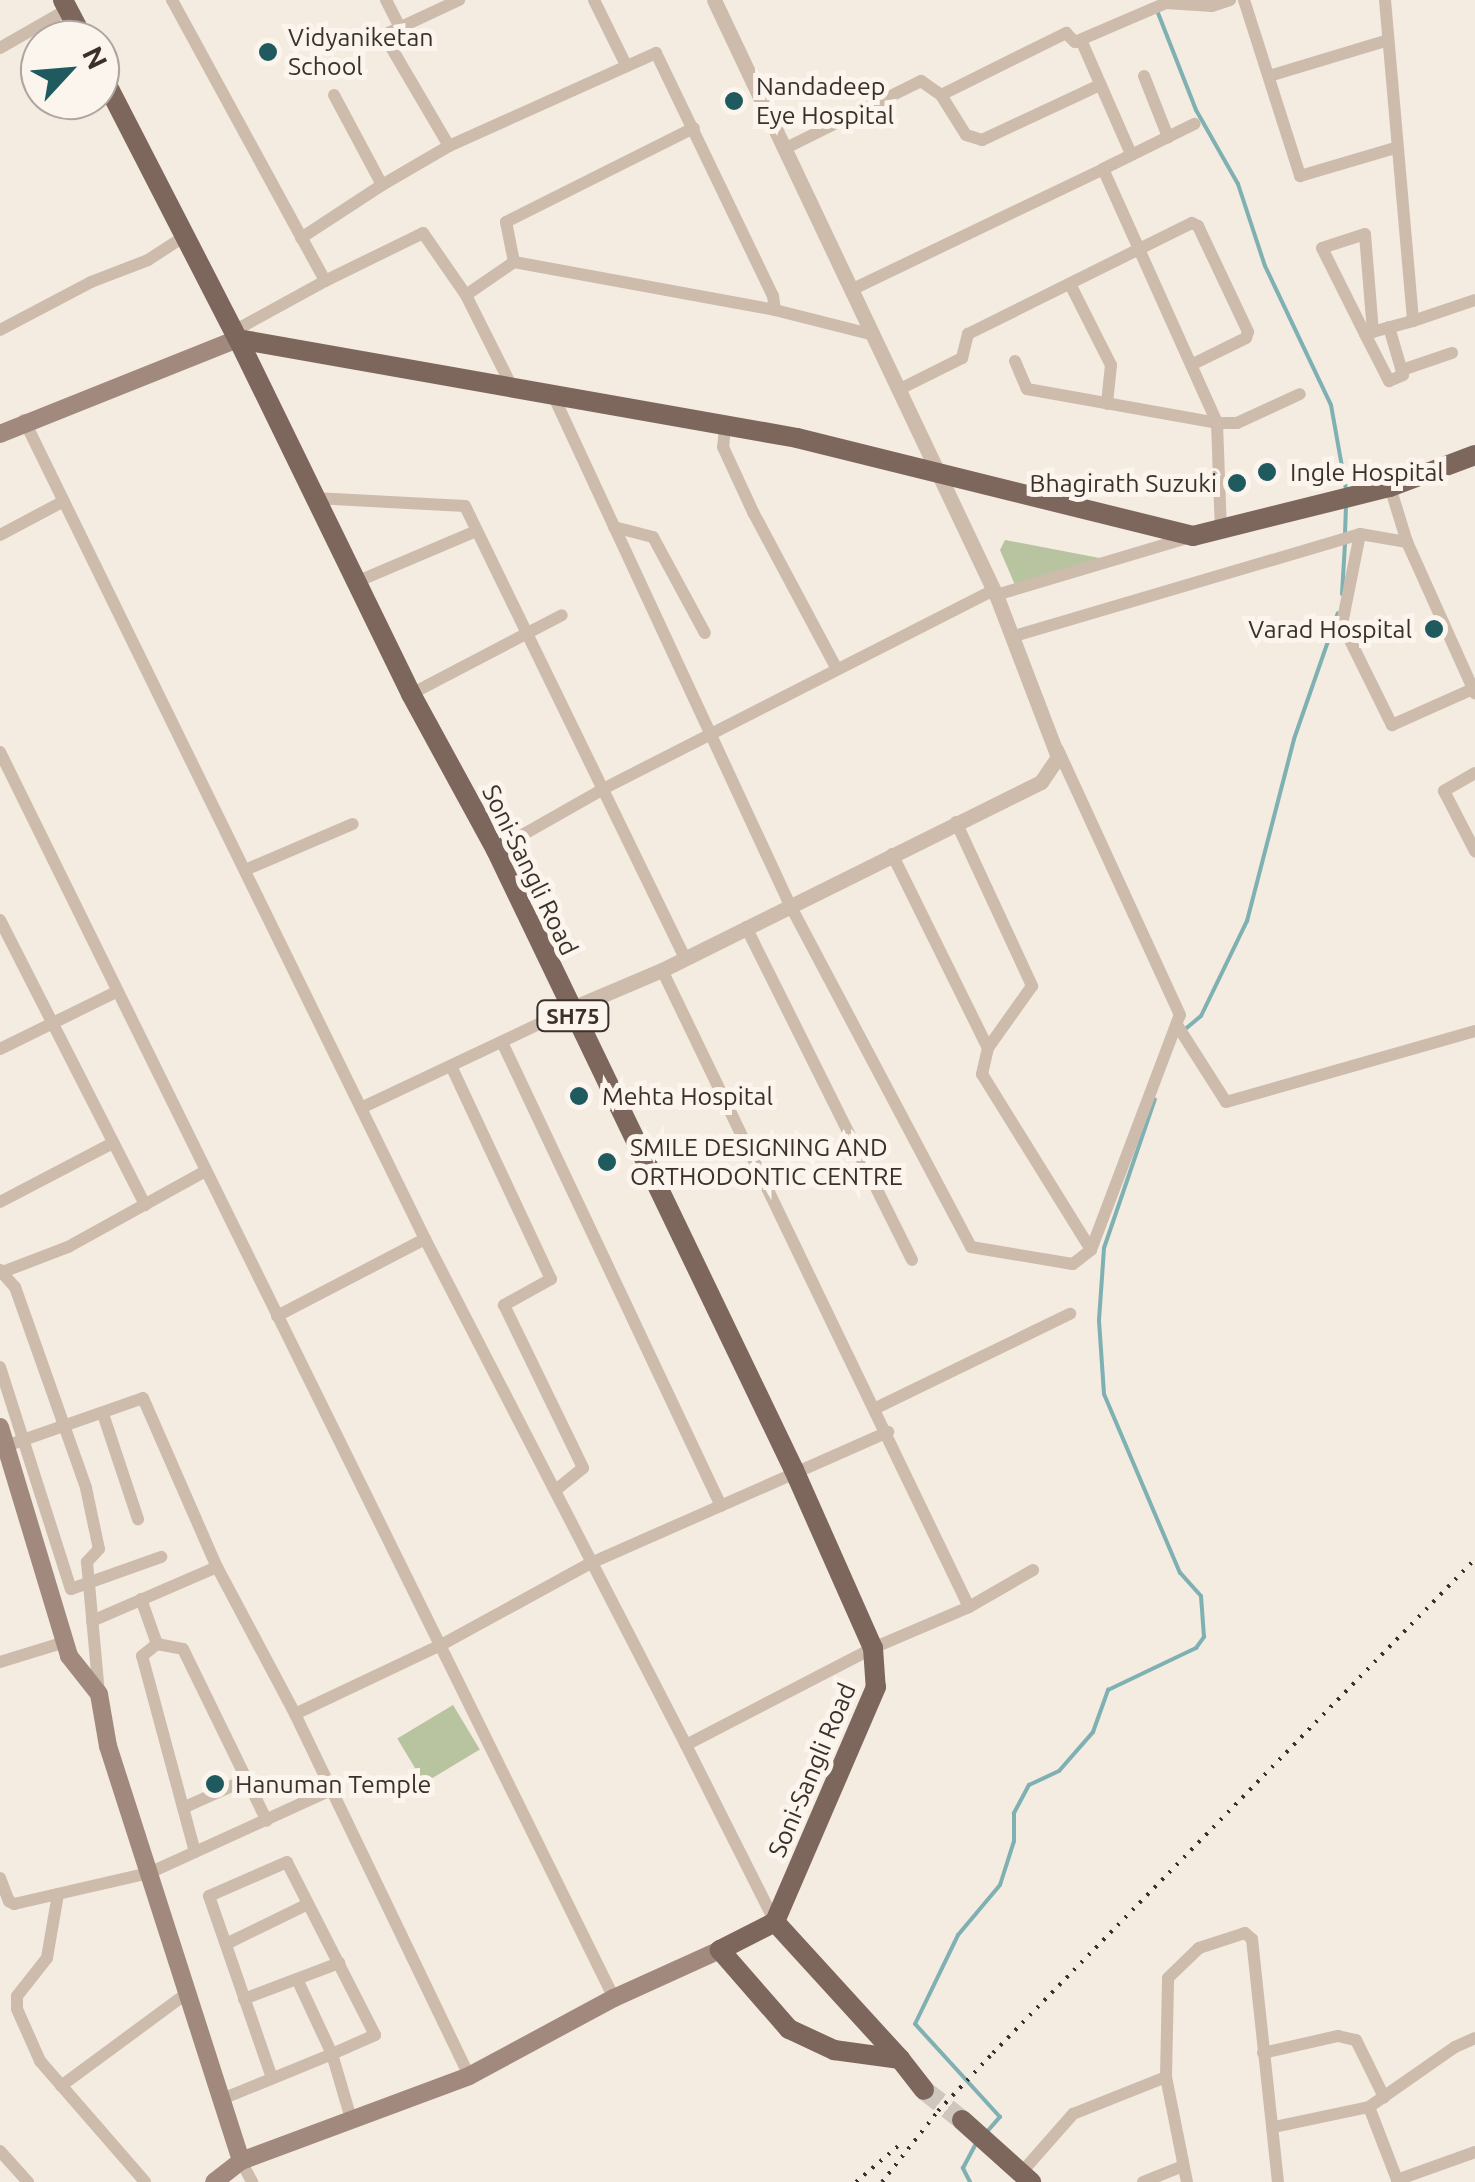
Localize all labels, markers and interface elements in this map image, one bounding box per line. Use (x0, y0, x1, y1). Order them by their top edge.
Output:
north arrow (20, 20, 120, 120)
place label: Vidyaniketan School (288, 23, 433, 82)
text: N (77, 41, 114, 74)
marker: Vidyaniketan School (257, 41, 279, 63)
place label: Nandadeep Eye Hospital (756, 72, 894, 131)
marker: Nandadeep Eye Hospital (721, 88, 747, 114)
place label: Ingle Hospital (1290, 457, 1444, 487)
marker: Ingle Hospital (1254, 459, 1280, 485)
place label: Bhagirath Suzuki (1030, 468, 1217, 498)
marker: Bhagirath Suzuki (1226, 472, 1248, 494)
place label: Varad Hospital (1248, 614, 1412, 644)
marker: Varad Hospital (1421, 616, 1447, 642)
street label: Soni-Sangli Road (476, 780, 584, 960)
road number: SH75 (536, 999, 610, 1033)
place label: Mehta Hospital (602, 1081, 773, 1111)
marker: Mehta Hospital (566, 1083, 592, 1109)
place label: SMILE DESIGNING AND ORTHODONTIC CENTRE (630, 1133, 903, 1192)
marker: SMILE DESIGNING AND ORTHODONTIC CENTRE (594, 1149, 620, 1175)
street label: Soni-Sangli Road (762, 1679, 862, 1861)
place label: Hanuman Temple (235, 1769, 431, 1799)
marker: Hanuman Temple (204, 1773, 226, 1795)

